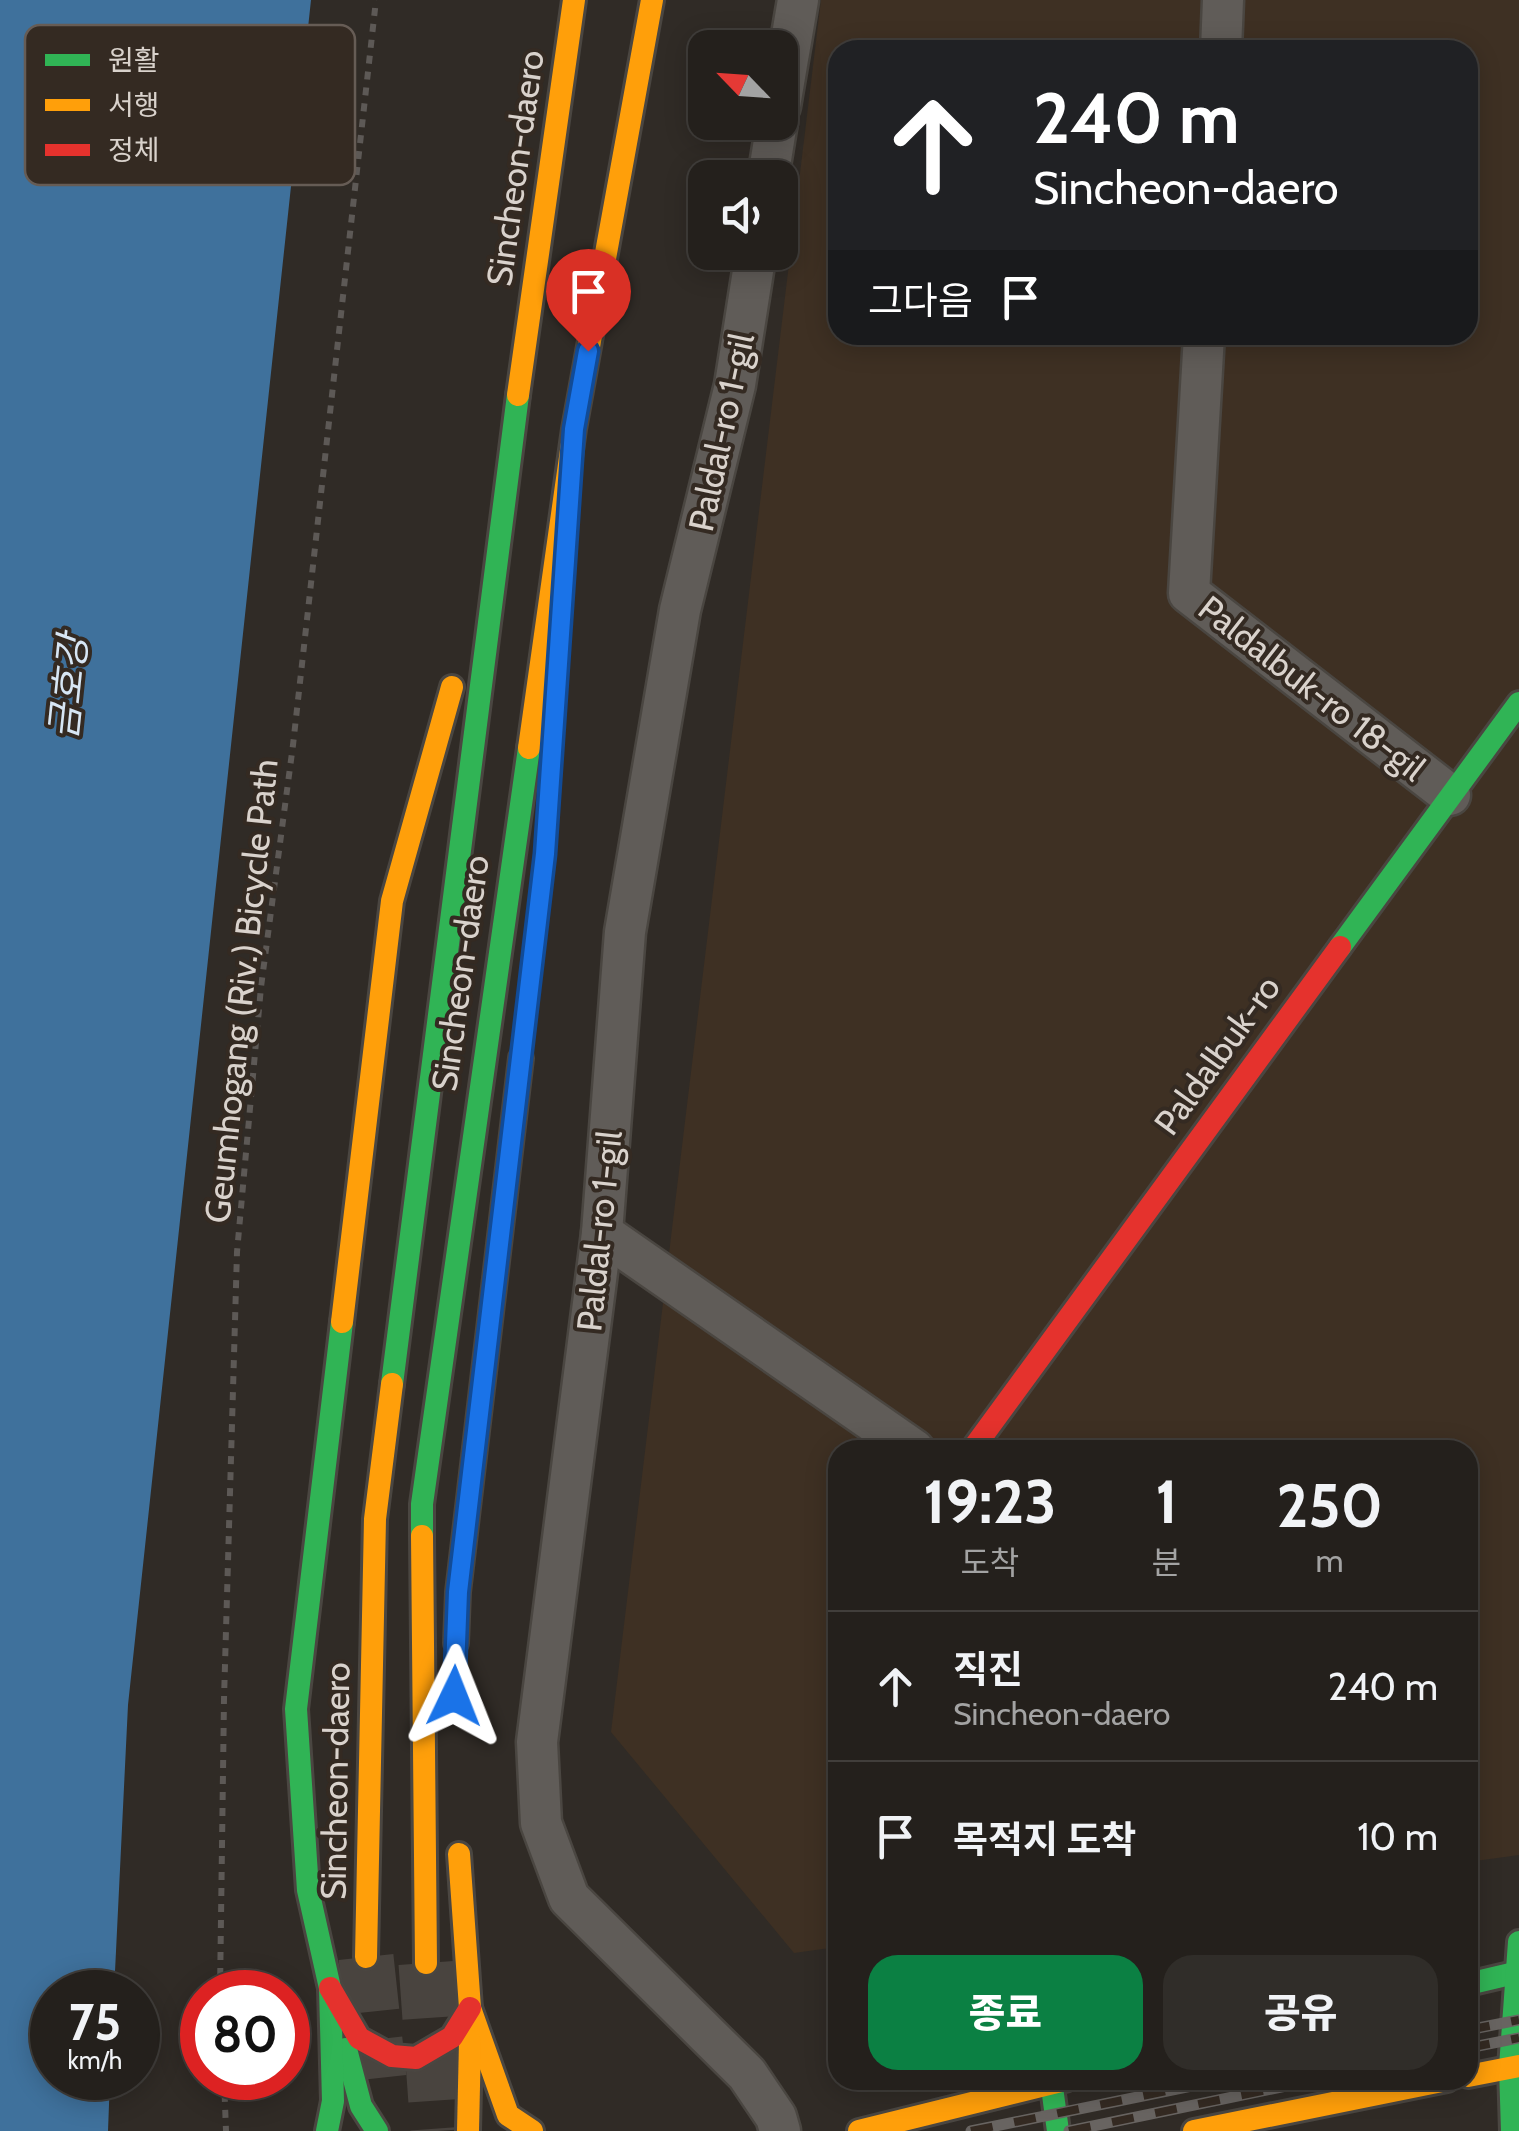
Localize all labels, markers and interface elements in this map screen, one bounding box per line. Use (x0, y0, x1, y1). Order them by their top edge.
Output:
legend (25, 25, 355, 185)
north arrow (688, 30, 798, 140)
map controls (688, 30, 798, 270)
text: 원활 (108, 43, 160, 77)
street label: Sincheon-daero (477, 47, 553, 289)
text: 240 m (1033, 75, 1240, 161)
icon: ahead (868, 80, 998, 210)
text: 서행 (108, 88, 160, 122)
text: 정체 (108, 133, 160, 167)
button: sound (688, 160, 798, 270)
text: Sincheon-daero (1033, 161, 1339, 215)
pin (546, 249, 631, 352)
icon: arrive (561, 264, 616, 319)
icon: arrive (993, 270, 1048, 325)
text: 그다음 (868, 277, 973, 324)
street label: Paldal-ro 1-gil (679, 328, 763, 535)
street label: Paldalbuk-ro 18-gil (1190, 586, 1434, 790)
water label: 금호강 (39, 627, 97, 742)
street label: Geumhogang (Riv.) Bicycle Path (195, 757, 287, 1225)
street label: Sincheon-daero (422, 852, 498, 1094)
street label: Paldalbuk-ro (1145, 967, 1289, 1143)
street label: Paldal-ro 1-gil (567, 1128, 631, 1333)
text: 19:23 (923, 1465, 1057, 1538)
text: 1 (1155, 1465, 1178, 1538)
text: 250 (1276, 1469, 1383, 1542)
text: m (1316, 1541, 1344, 1580)
text: 도착 (960, 1543, 1019, 1582)
text: 분 (1152, 1543, 1181, 1582)
position arrow (402, 1644, 506, 1748)
text: 직진 (953, 1646, 1023, 1693)
icon: ahead (868, 1659, 923, 1714)
street label: Sincheon-daero (311, 1662, 359, 1900)
text: 240 m (1328, 1663, 1438, 1710)
text: Sincheon-daero (953, 1694, 1170, 1733)
icon: arrive (868, 1809, 923, 1864)
text: 10 m (1357, 1813, 1438, 1860)
text: 목적지 도착 (953, 1816, 1136, 1863)
button: 종료 (868, 1955, 1143, 2070)
button: 공유 (1163, 1955, 1438, 2070)
speed limit sign: 80 (180, 1970, 310, 2100)
text: 75 (69, 1992, 121, 2053)
text: km/h (68, 2045, 122, 2075)

